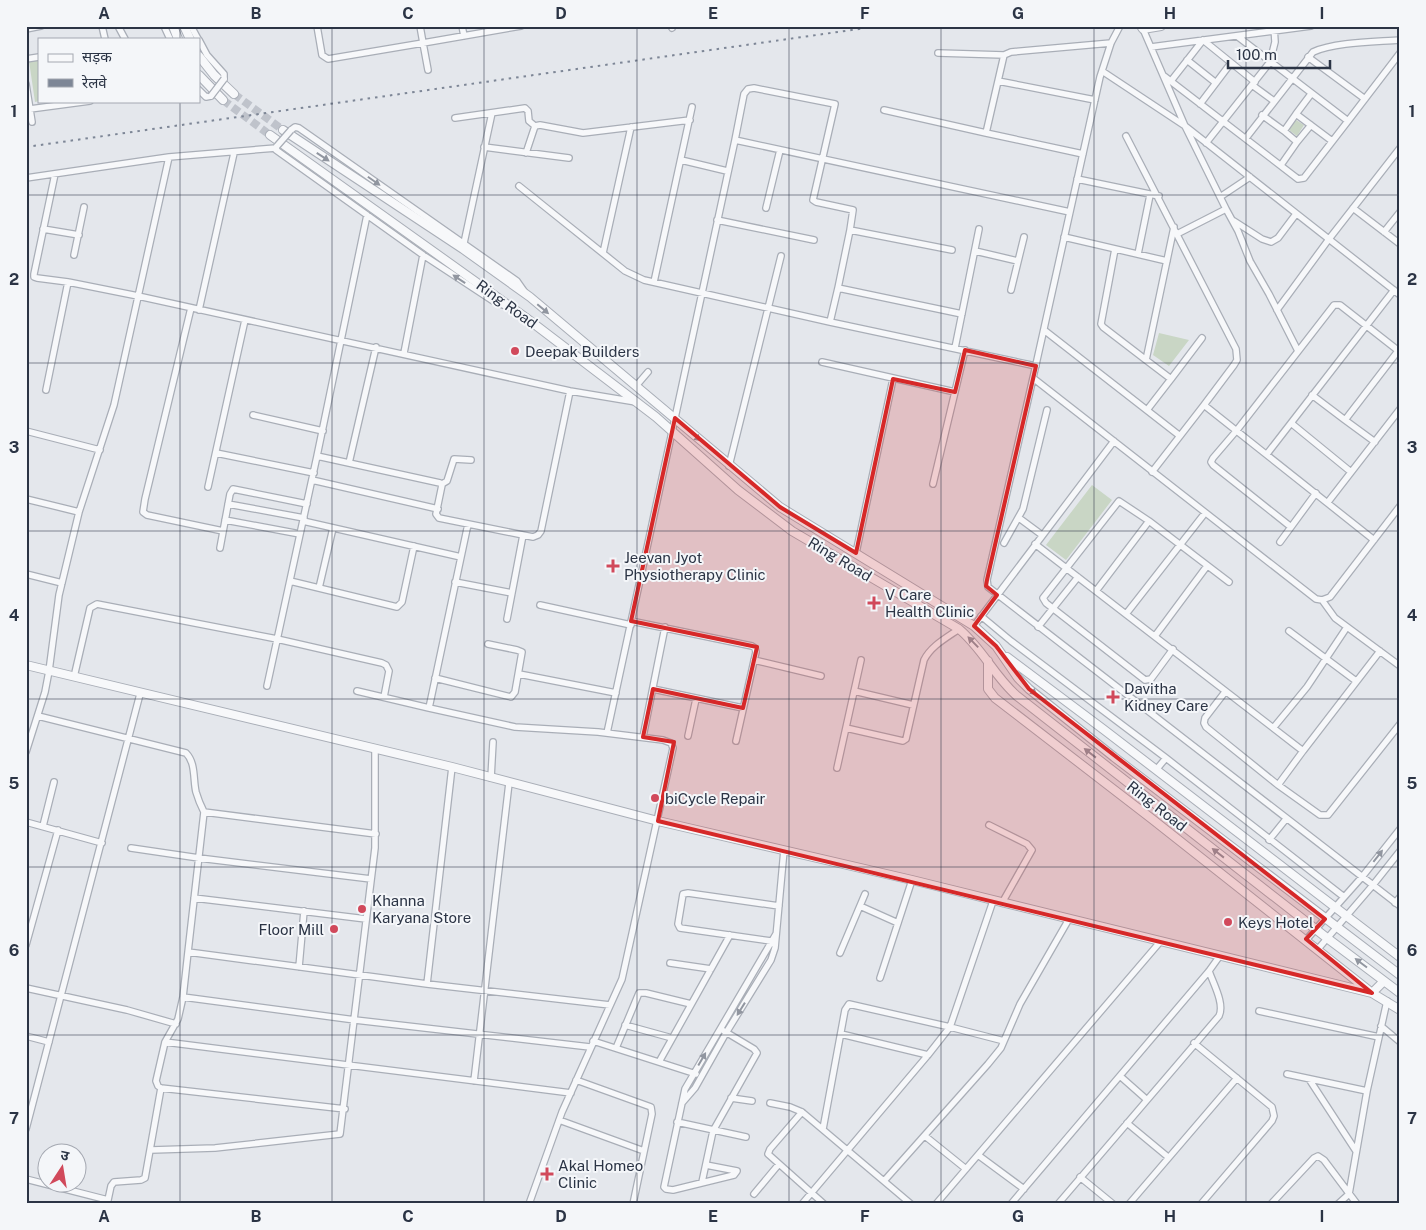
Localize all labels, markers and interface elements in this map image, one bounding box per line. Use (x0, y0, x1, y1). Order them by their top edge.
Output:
text: A (98, 4, 110, 23)
text: B (251, 4, 262, 23)
text: C (402, 4, 414, 23)
text: D (555, 4, 567, 23)
text: E (708, 4, 718, 23)
text: F (860, 4, 870, 23)
text: G (1012, 4, 1024, 23)
text: H (1164, 4, 1176, 23)
text: I (1320, 4, 1324, 23)
legend (38, 38, 200, 102)
scale bar (1228, 38, 1331, 70)
text: 100 m (1236, 46, 1277, 63)
text: सड़क (82, 48, 112, 65)
text: रेलवे (81, 74, 107, 91)
text: 1 (11, 102, 17, 121)
text: 1 (1409, 102, 1415, 121)
one-way arrow (317, 152, 330, 162)
one-way arrow (367, 176, 381, 186)
text: 2 (9, 270, 19, 289)
text: 2 (1407, 270, 1417, 289)
one-way arrow (452, 274, 466, 284)
street label: Ring Road (473, 276, 541, 332)
one-way arrow (537, 303, 550, 314)
place label: Deepak Builders (525, 343, 639, 360)
marker: Deepak Builders (509, 345, 521, 357)
one-way arrow (688, 430, 701, 441)
text: 3 (9, 438, 19, 457)
text: 3 (1407, 438, 1417, 457)
street label: Ring Road (805, 533, 875, 585)
place label: Jeevan Jyot Physiotherapy Clinic (624, 549, 766, 583)
marker: Jeevan Jyot Physiotherapy Clinic (606, 559, 620, 573)
place label: V Care Health Clinic (885, 586, 974, 620)
marker: V Care Health Clinic (867, 596, 881, 610)
text: 4 (9, 606, 20, 625)
text: 4 (1407, 606, 1418, 625)
one-way arrow (967, 636, 979, 648)
place label: Davitha Kidney Care (1124, 680, 1208, 714)
one-way arrow (1024, 684, 1036, 696)
marker: Davitha Kidney Care (1106, 690, 1120, 704)
one-way arrow (1084, 748, 1097, 759)
text: 5 (9, 774, 20, 793)
text: 5 (1407, 774, 1418, 793)
street label: Ring Road (1124, 777, 1190, 835)
place label: biCycle Repair (665, 790, 765, 807)
marker: biCycle Repair (649, 792, 661, 804)
one-way arrow (1212, 848, 1225, 858)
one-way arrow (1372, 850, 1383, 863)
place label: Khanna Karyana Store (372, 892, 471, 926)
marker: Khanna Karyana Store (356, 903, 368, 915)
place label: Keys Hotel (1238, 914, 1313, 931)
marker: Keys Hotel (1222, 916, 1234, 928)
place label: Floor Mill (258, 921, 324, 938)
marker: Floor Mill (328, 923, 340, 935)
text: 6 (9, 941, 19, 960)
text: 6 (1407, 941, 1417, 960)
one-way arrow (1354, 958, 1368, 968)
one-way arrow (736, 1002, 746, 1015)
one-way arrow (698, 1052, 707, 1065)
text: 7 (9, 1109, 19, 1128)
text: 7 (1407, 1109, 1417, 1128)
north arrow (38, 1142, 88, 1192)
text: उ (59, 1147, 71, 1164)
place label: Akal Homeo Clinic (558, 1157, 643, 1191)
marker: Akal Homeo Clinic (540, 1167, 554, 1181)
text: A (98, 1207, 110, 1226)
text: B (251, 1207, 262, 1226)
text: C (402, 1207, 414, 1226)
text: D (555, 1207, 567, 1226)
text: E (708, 1207, 718, 1226)
text: F (860, 1207, 870, 1226)
text: G (1012, 1207, 1024, 1226)
text: H (1164, 1207, 1176, 1226)
text: I (1320, 1207, 1324, 1226)

